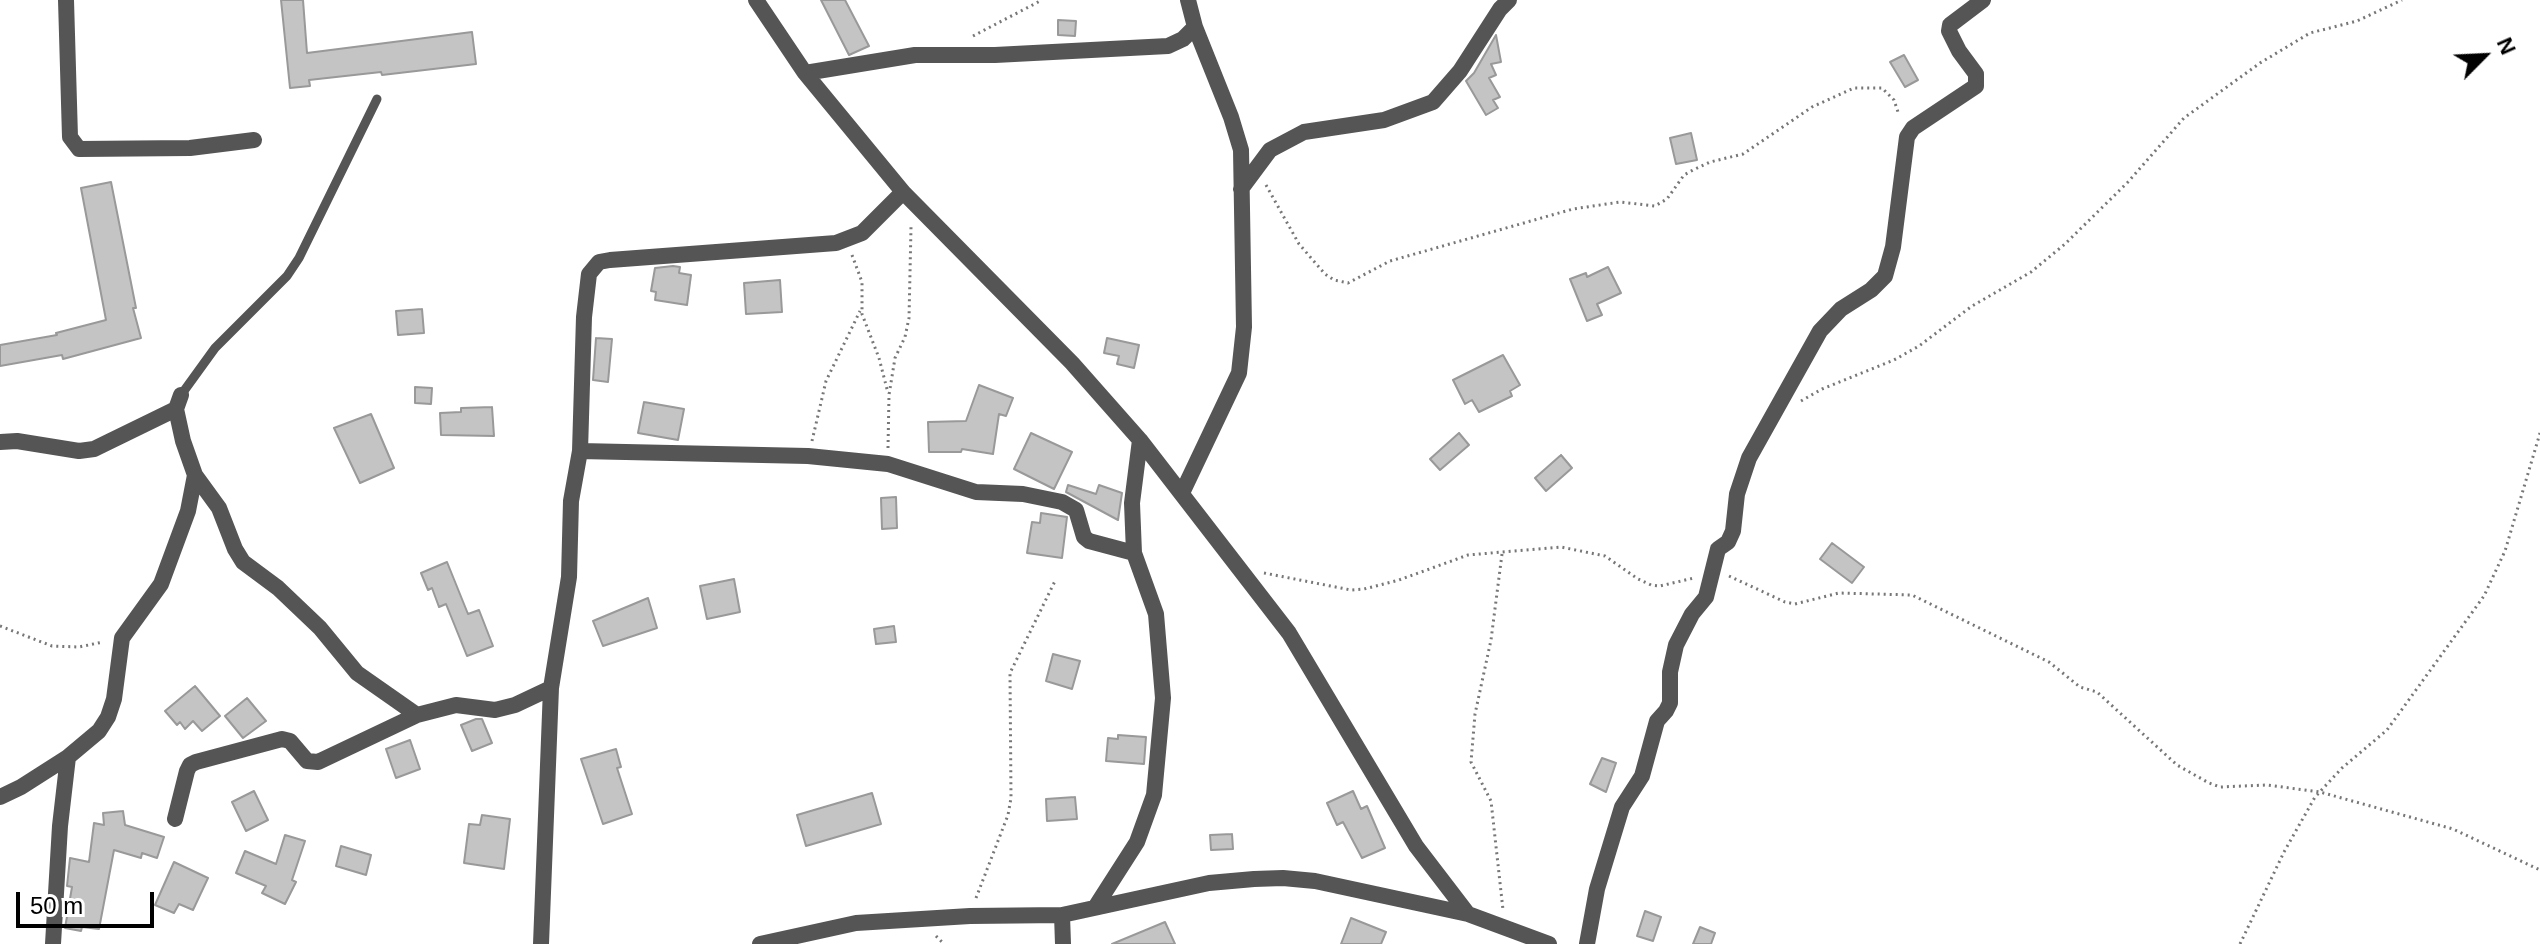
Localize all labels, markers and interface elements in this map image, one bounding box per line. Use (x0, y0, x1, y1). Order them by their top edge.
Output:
north arrow (2444, 16, 2524, 96)
text: N (2492, 34, 2521, 58)
scale bar (20, 876, 158, 926)
text: 50 m (30, 892, 83, 919)

